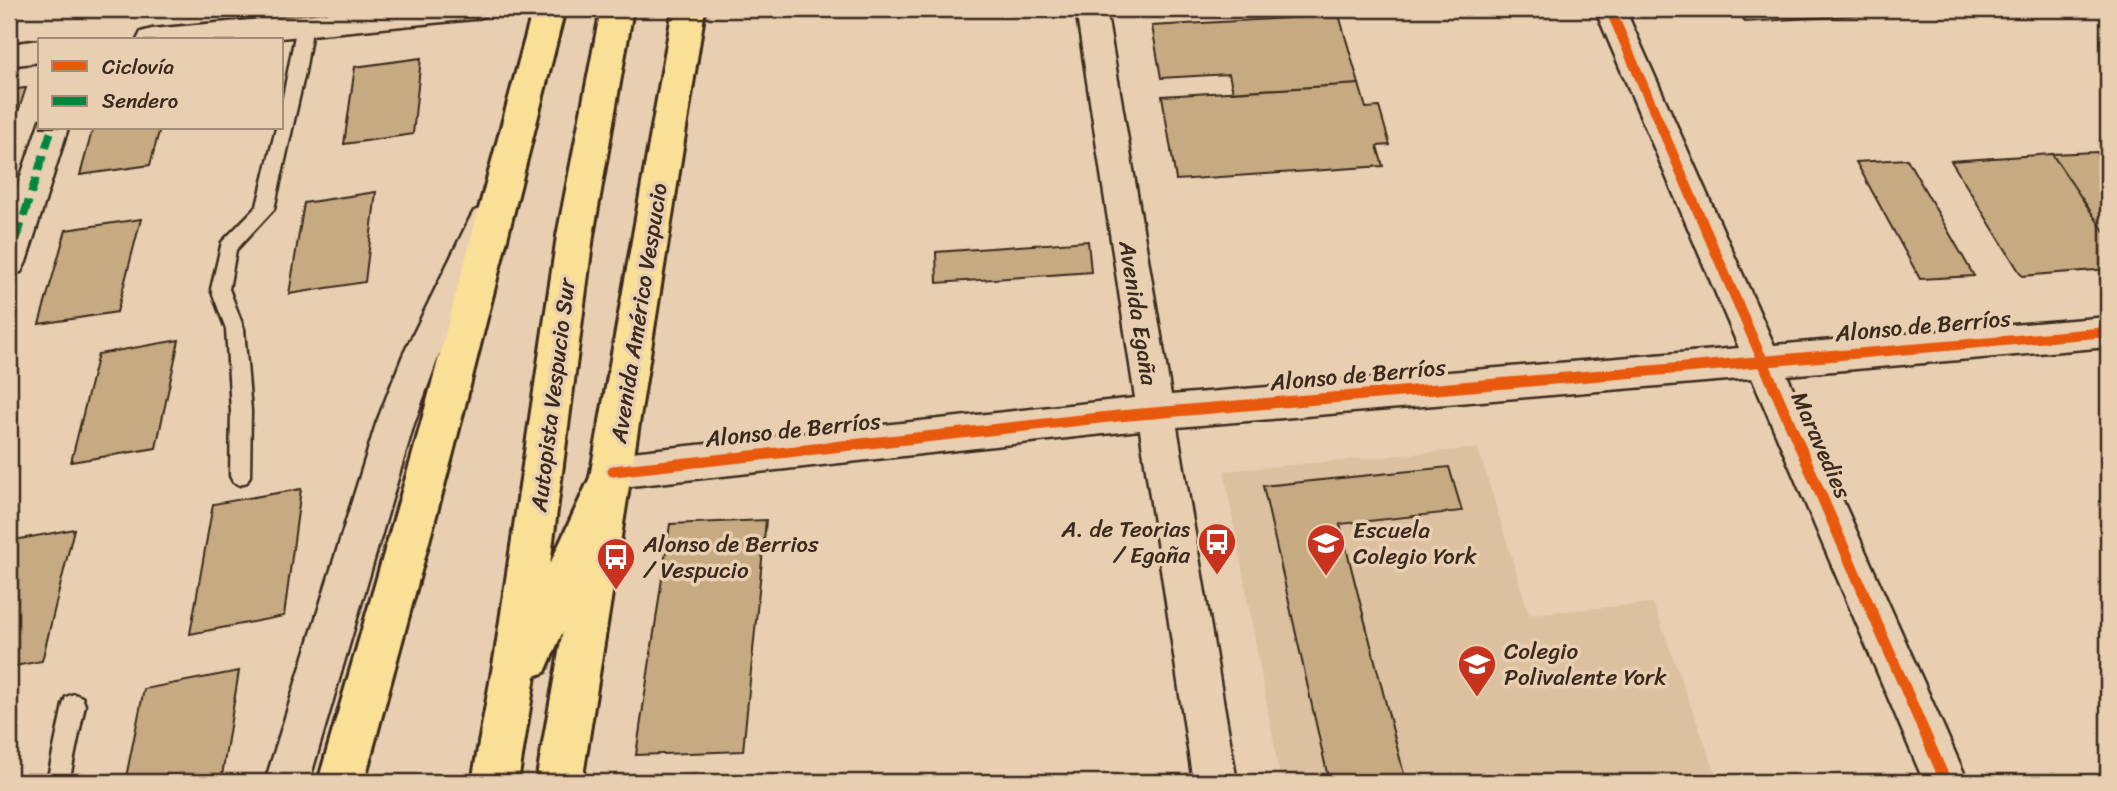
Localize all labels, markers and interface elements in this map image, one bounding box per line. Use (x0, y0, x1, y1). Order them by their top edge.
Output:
legend (38, 38, 284, 130)
text: Ciclovía (102, 48, 175, 86)
text: Sendero (102, 82, 178, 120)
street label: Avenida Américo Vespucio (598, 180, 680, 447)
street label: Avenida Egaña (1106, 237, 1170, 389)
street label: Autopista Vespucio Sur (518, 274, 588, 515)
street label: Alonso de Berríos (1833, 298, 2013, 354)
street label: Alonso de Berríos (1268, 347, 1448, 403)
street label: Maravedies (1779, 385, 1863, 506)
street label: Alonso de Berríos (702, 400, 883, 460)
place label: A. de Teorias / Egaña (1060, 509, 1191, 576)
place label: Escuela Colegio York (1353, 510, 1477, 577)
bus stop icon: A. de Teorias / Egaña (1196, 521, 1238, 576)
school or university icon: Escuela Colegio York (1305, 522, 1347, 577)
place label: Alonso de Berrios / Vespucio (642, 524, 819, 591)
bus stop icon: Alonso de Berrios / Vespucio (595, 536, 637, 591)
place label: Colegio Polivalente York (1504, 631, 1667, 698)
school or university icon: Colegio Polivalente York (1456, 643, 1498, 698)

